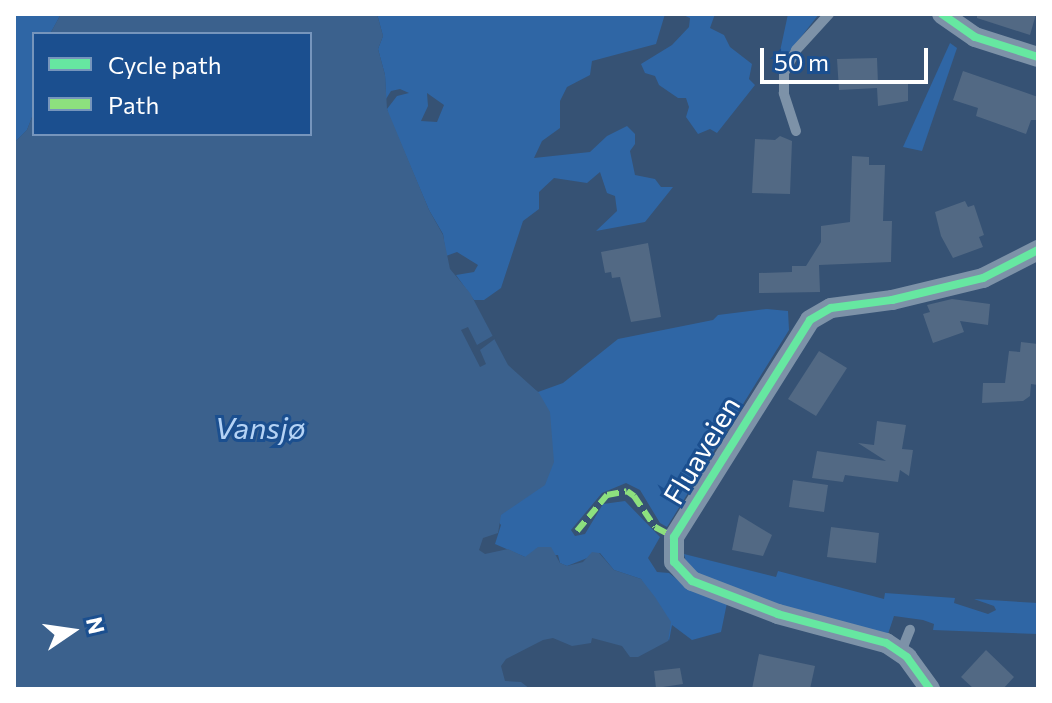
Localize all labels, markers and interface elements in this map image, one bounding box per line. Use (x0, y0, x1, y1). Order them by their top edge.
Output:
legend (32, 32, 312, 136)
scale bar (764, 32, 932, 82)
text: 50 m (774, 47, 829, 76)
text: Cycle path (108, 50, 222, 79)
text: Path (108, 90, 159, 119)
street label: Fluaveien (656, 390, 746, 510)
water label: Vansjø (214, 409, 306, 445)
north arrow (32, 591, 112, 671)
text: N (81, 614, 111, 637)

